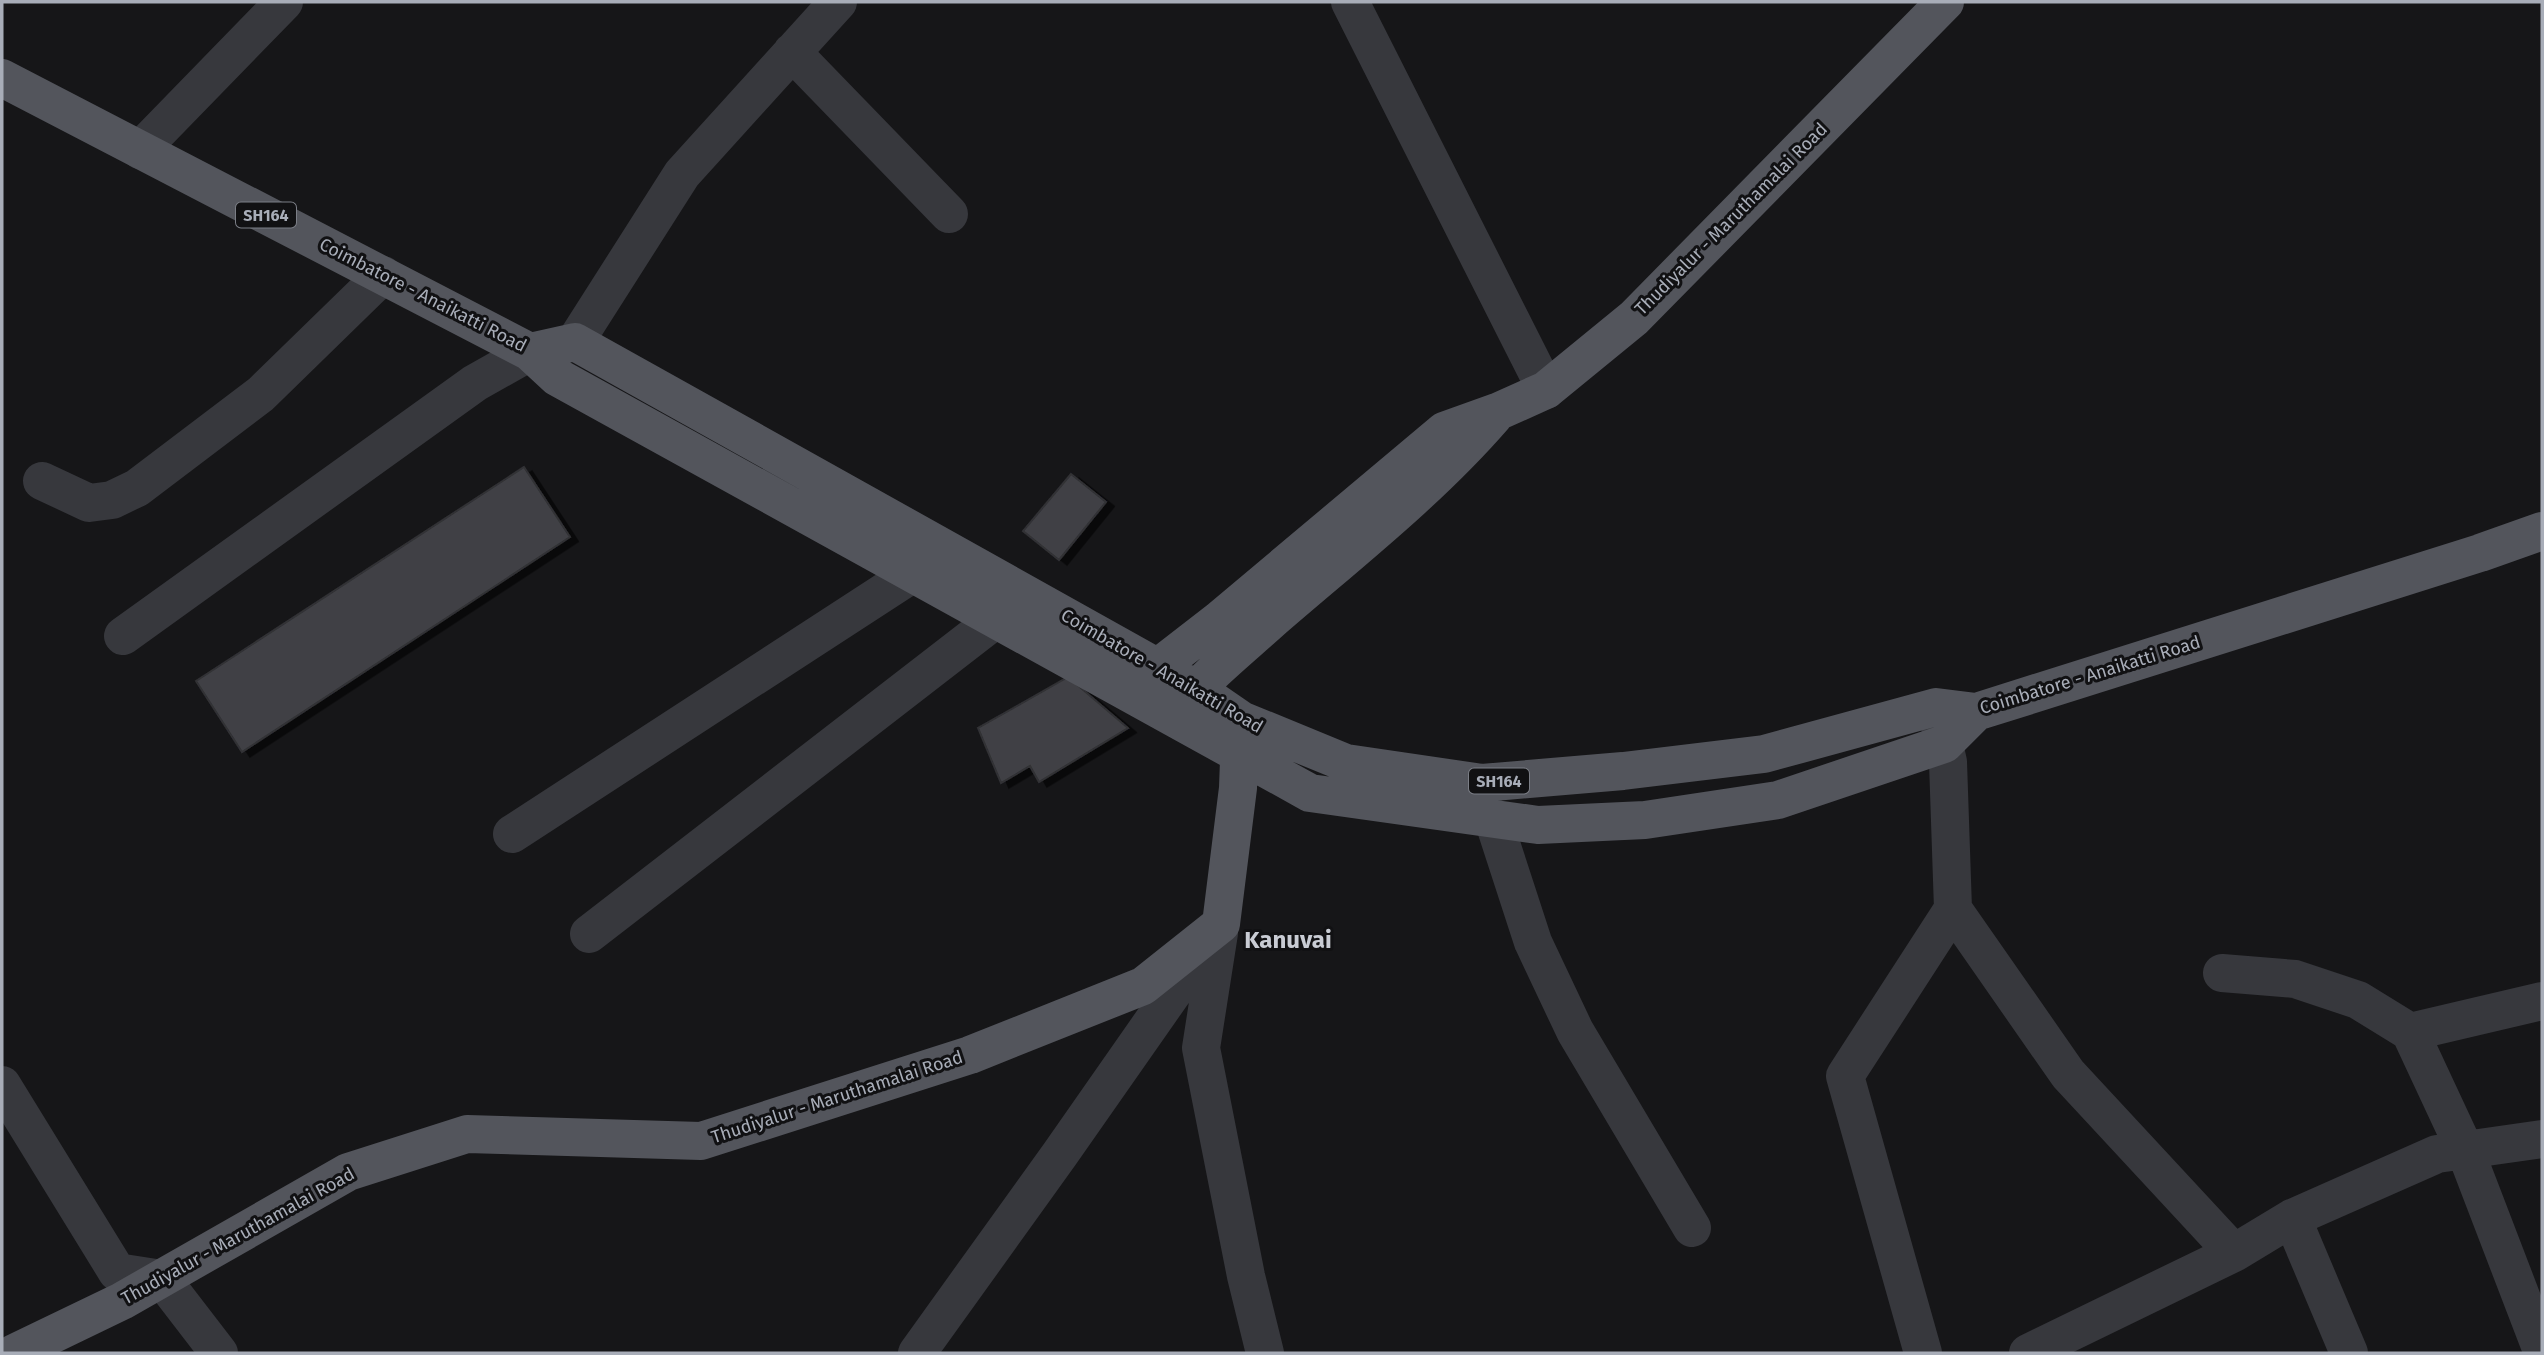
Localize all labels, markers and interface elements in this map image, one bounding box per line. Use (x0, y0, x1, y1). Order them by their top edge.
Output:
street label: Thudiyalur - Maruthamalai Road (1630, 118, 1832, 320)
road number: SH164 (236, 202, 296, 228)
street label: Coimbatore - Anaikatti Road (316, 233, 530, 357)
street label: Coimbatore - Anaikatti Road (1057, 604, 1267, 738)
street label: Coimbatore - Anaikatti Road (1977, 631, 2203, 719)
road number: SH164 (1469, 768, 1529, 794)
district label: Kanuvai (1244, 926, 1332, 954)
street label: Thudiyalur - Maruthamalai Road (708, 1046, 966, 1148)
street label: Thudiyalur - Maruthamalai Road (118, 1163, 358, 1309)

